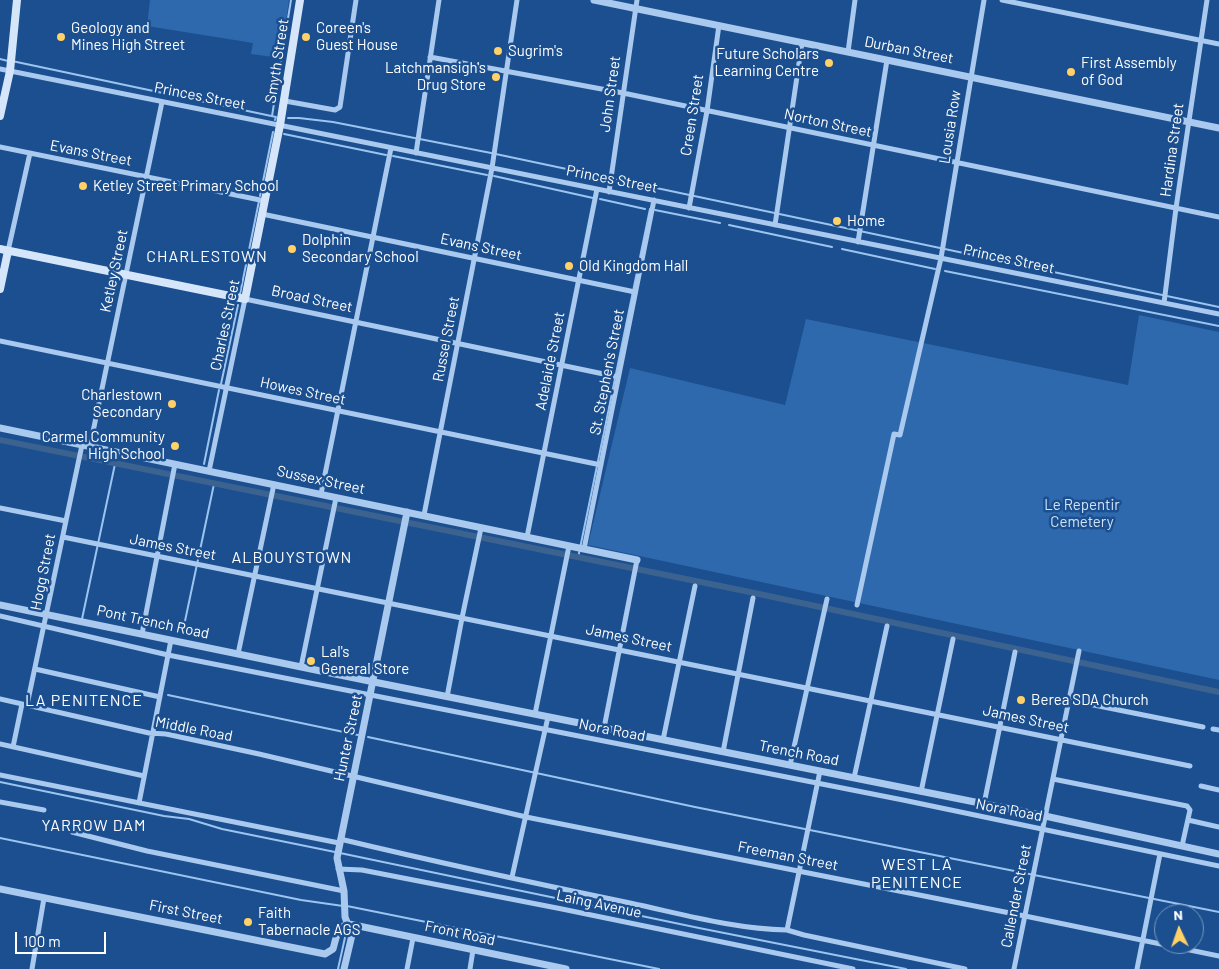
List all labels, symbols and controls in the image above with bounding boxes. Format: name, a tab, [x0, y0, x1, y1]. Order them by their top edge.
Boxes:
street label: Smyth Street	[261, 17, 293, 105]
place label: Geology and Mines High Street	[71, 19, 185, 54]
place label: Coreen's Guest House	[316, 19, 398, 54]
marker: Geology and Mines High Street	[55, 31, 67, 43]
marker: Coreen's Guest House	[300, 31, 312, 43]
street label: Durban Street	[863, 33, 955, 67]
place label: Sugrim's	[508, 42, 563, 60]
marker: Sugrim's	[492, 45, 504, 57]
place label: Future Scholars Learning Centre	[714, 45, 819, 80]
place label: First Assembly of God	[1081, 54, 1177, 89]
street label: John Street	[596, 55, 624, 133]
marker: Future Scholars Learning Centre	[823, 57, 835, 69]
place label: Latchmansigh's Drug Store	[385, 59, 486, 94]
marker: First Assembly of God	[1065, 66, 1077, 78]
marker: Latchmansigh's Drug Store	[490, 71, 502, 83]
street label: Creen Street	[677, 73, 707, 157]
street label: Princes Street	[153, 78, 247, 114]
street label: Lousia Row	[935, 89, 965, 165]
street label: Hardina Street	[1157, 102, 1187, 198]
street label: Norton Street	[782, 105, 874, 141]
street label: Evans Street	[49, 136, 133, 170]
street label: Princes Street	[565, 161, 659, 197]
place label: Ketley Street Primary School	[93, 177, 279, 195]
marker: Ketley Street Primary School	[77, 180, 89, 192]
place label: Home	[847, 212, 885, 230]
marker: Home	[831, 215, 843, 227]
street label: Ketley Street	[96, 228, 132, 314]
street label: Evans Street	[439, 230, 523, 264]
place label: Dolphin Secondary School	[302, 231, 419, 266]
street label: Princes Street	[962, 241, 1056, 277]
marker: Dolphin Secondary School	[286, 243, 298, 255]
district label: CHARLESTOWN	[145, 247, 269, 267]
place label: Old Kingdom Hall	[579, 257, 688, 275]
marker: Old Kingdom Hall	[563, 260, 575, 272]
street label: Charles Street	[207, 278, 243, 372]
street label: Broad Street	[270, 282, 354, 316]
street label: Russel Street	[429, 295, 463, 383]
street label: St. Stephen's Street	[586, 307, 628, 437]
street label: Adelaide Street	[532, 310, 568, 412]
street label: Howes Street	[258, 373, 348, 409]
place label: Charlestown Secondary	[81, 386, 162, 421]
marker: Charlestown Secondary	[166, 398, 178, 410]
place label: Carmel Community High School	[42, 428, 165, 463]
marker: Carmel Community High School	[169, 440, 181, 452]
street label: Sussex Street	[275, 462, 367, 498]
park label: Le Repentir Cemetery	[1044, 496, 1120, 531]
street label: James Street	[128, 530, 218, 564]
street label: Hogg Street	[27, 532, 59, 612]
district label: ALBOUYSTOWN	[230, 548, 354, 568]
street label: Pont Trench Road	[95, 601, 211, 643]
street label: James Street	[584, 620, 674, 656]
place label: Lal's General Store	[321, 643, 409, 678]
marker: Lal's General Store	[305, 655, 317, 667]
district label: LA PENITENCE	[24, 691, 144, 711]
place label: Berea SDA Church	[1031, 691, 1149, 709]
street label: Hunter Street	[330, 693, 366, 783]
marker: Berea SDA Church	[1015, 694, 1027, 706]
street label: James Street	[981, 701, 1071, 737]
street label: Middle Road	[154, 713, 234, 745]
street label: Nora Road	[577, 715, 647, 745]
street label: Trench Road	[757, 736, 841, 770]
street label: Nora Road	[974, 795, 1044, 825]
district label: YARROW DAM	[40, 816, 148, 836]
street label: Freeman Street	[736, 837, 840, 875]
street label: Callender Street	[997, 843, 1035, 949]
district label: WEST LA PENITENCE	[870, 855, 964, 893]
street label: Laing Avenue	[555, 886, 643, 922]
street label: First Street	[148, 896, 224, 928]
place label: Faith Tabernacle AGS	[258, 904, 360, 939]
north arrow	[1154, 904, 1204, 954]
text: N	[1173, 906, 1183, 923]
marker: Faith Tabernacle AGS	[242, 916, 254, 928]
street label: Front Road	[423, 917, 497, 949]
scale bar	[18, 922, 109, 954]
text: 100 m	[23, 932, 61, 950]

